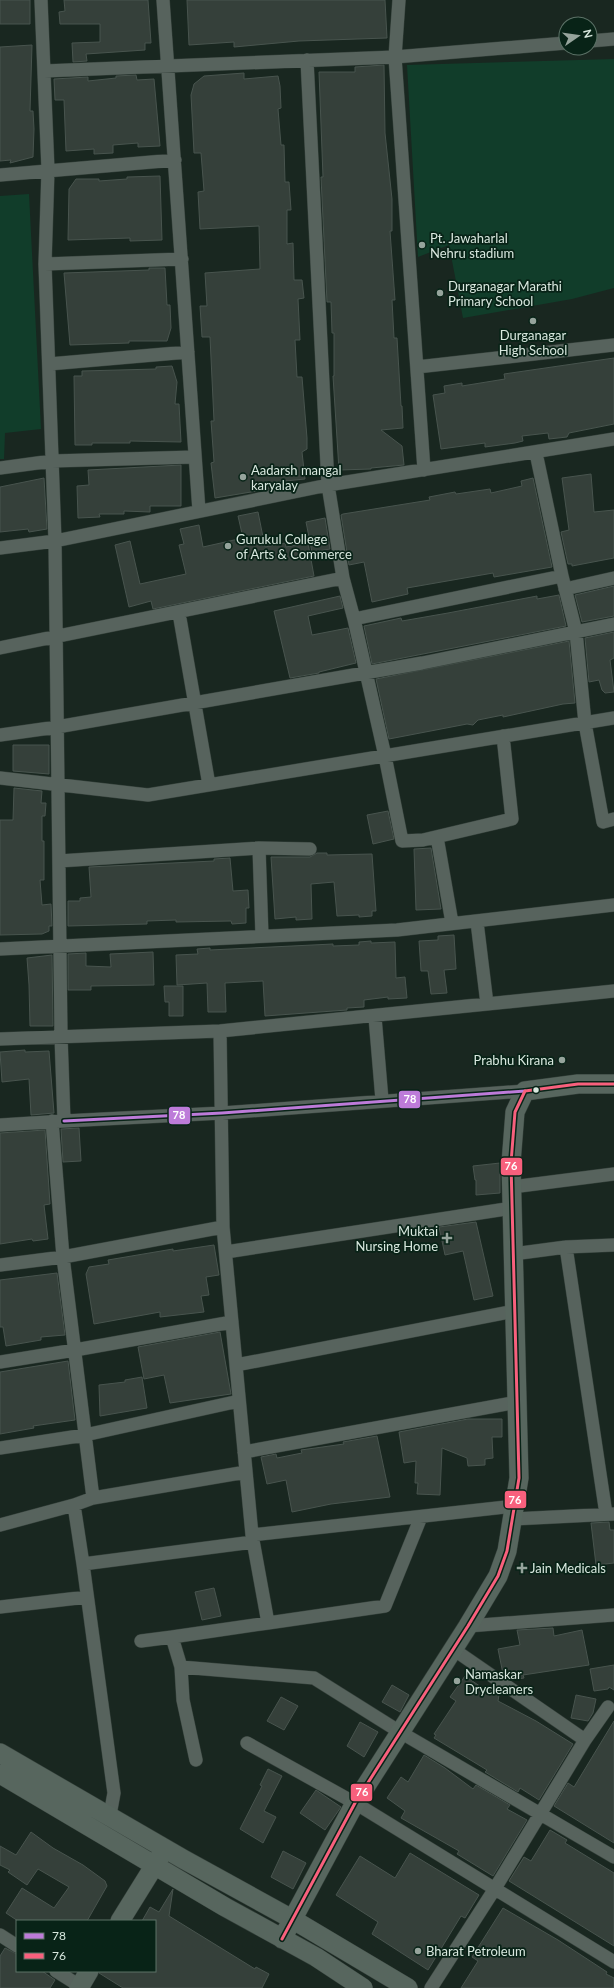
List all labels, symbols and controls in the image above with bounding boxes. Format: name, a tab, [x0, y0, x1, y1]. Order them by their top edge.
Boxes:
north arrow	[558, 16, 598, 56]
text: N	[581, 28, 596, 39]
place label: Pt. Jawaharlal Nehru stadium	[430, 230, 514, 261]
marker: Pt. Jawaharlal Nehru stadium	[417, 240, 427, 250]
place label: Durganagar Marathi Primary School	[448, 278, 562, 309]
marker: Durganagar Marathi Primary School	[435, 288, 445, 298]
marker: Durganagar High School	[528, 316, 538, 326]
place label: Durganagar High School	[499, 327, 567, 358]
place label: Aadarsh mangal karyalay	[251, 462, 342, 493]
marker: Aadarsh mangal karyalay	[238, 472, 248, 482]
place label: Gurukul College of Arts & Commerce	[236, 531, 352, 562]
marker: Gurukul College of Arts & Commerce	[223, 541, 233, 551]
place label: Prabhu Kirana	[474, 1052, 554, 1068]
marker: Prabhu Kirana	[557, 1055, 567, 1065]
unlabelled marker	[531, 1085, 541, 1095]
line badge: 78	[398, 1090, 421, 1109]
text: 78	[404, 1092, 416, 1105]
line badge: 78	[168, 1106, 191, 1125]
text: 78	[173, 1108, 185, 1121]
line badge: 76	[500, 1157, 523, 1176]
text: 76	[505, 1159, 518, 1172]
place label: Muktai Nursing Home	[356, 1223, 438, 1254]
marker: Muktai Nursing Home	[441, 1232, 453, 1244]
line badge: 76	[504, 1490, 527, 1509]
text: 76	[509, 1493, 522, 1506]
place label: Jain Medicals	[530, 1560, 606, 1576]
marker: Jain Medicals	[517, 1563, 527, 1573]
place label: Namaskar Drycleaners	[465, 1666, 533, 1697]
marker: Namaskar Drycleaners	[452, 1676, 462, 1686]
line badge: 76	[350, 1783, 373, 1802]
text: 76	[356, 1785, 369, 1798]
legend	[16, 1920, 156, 1972]
text: 78	[52, 1928, 66, 1943]
place label: Bharat Petroleum	[426, 1943, 526, 1959]
marker: Bharat Petroleum	[413, 1946, 423, 1956]
text: 76	[52, 1948, 66, 1963]

